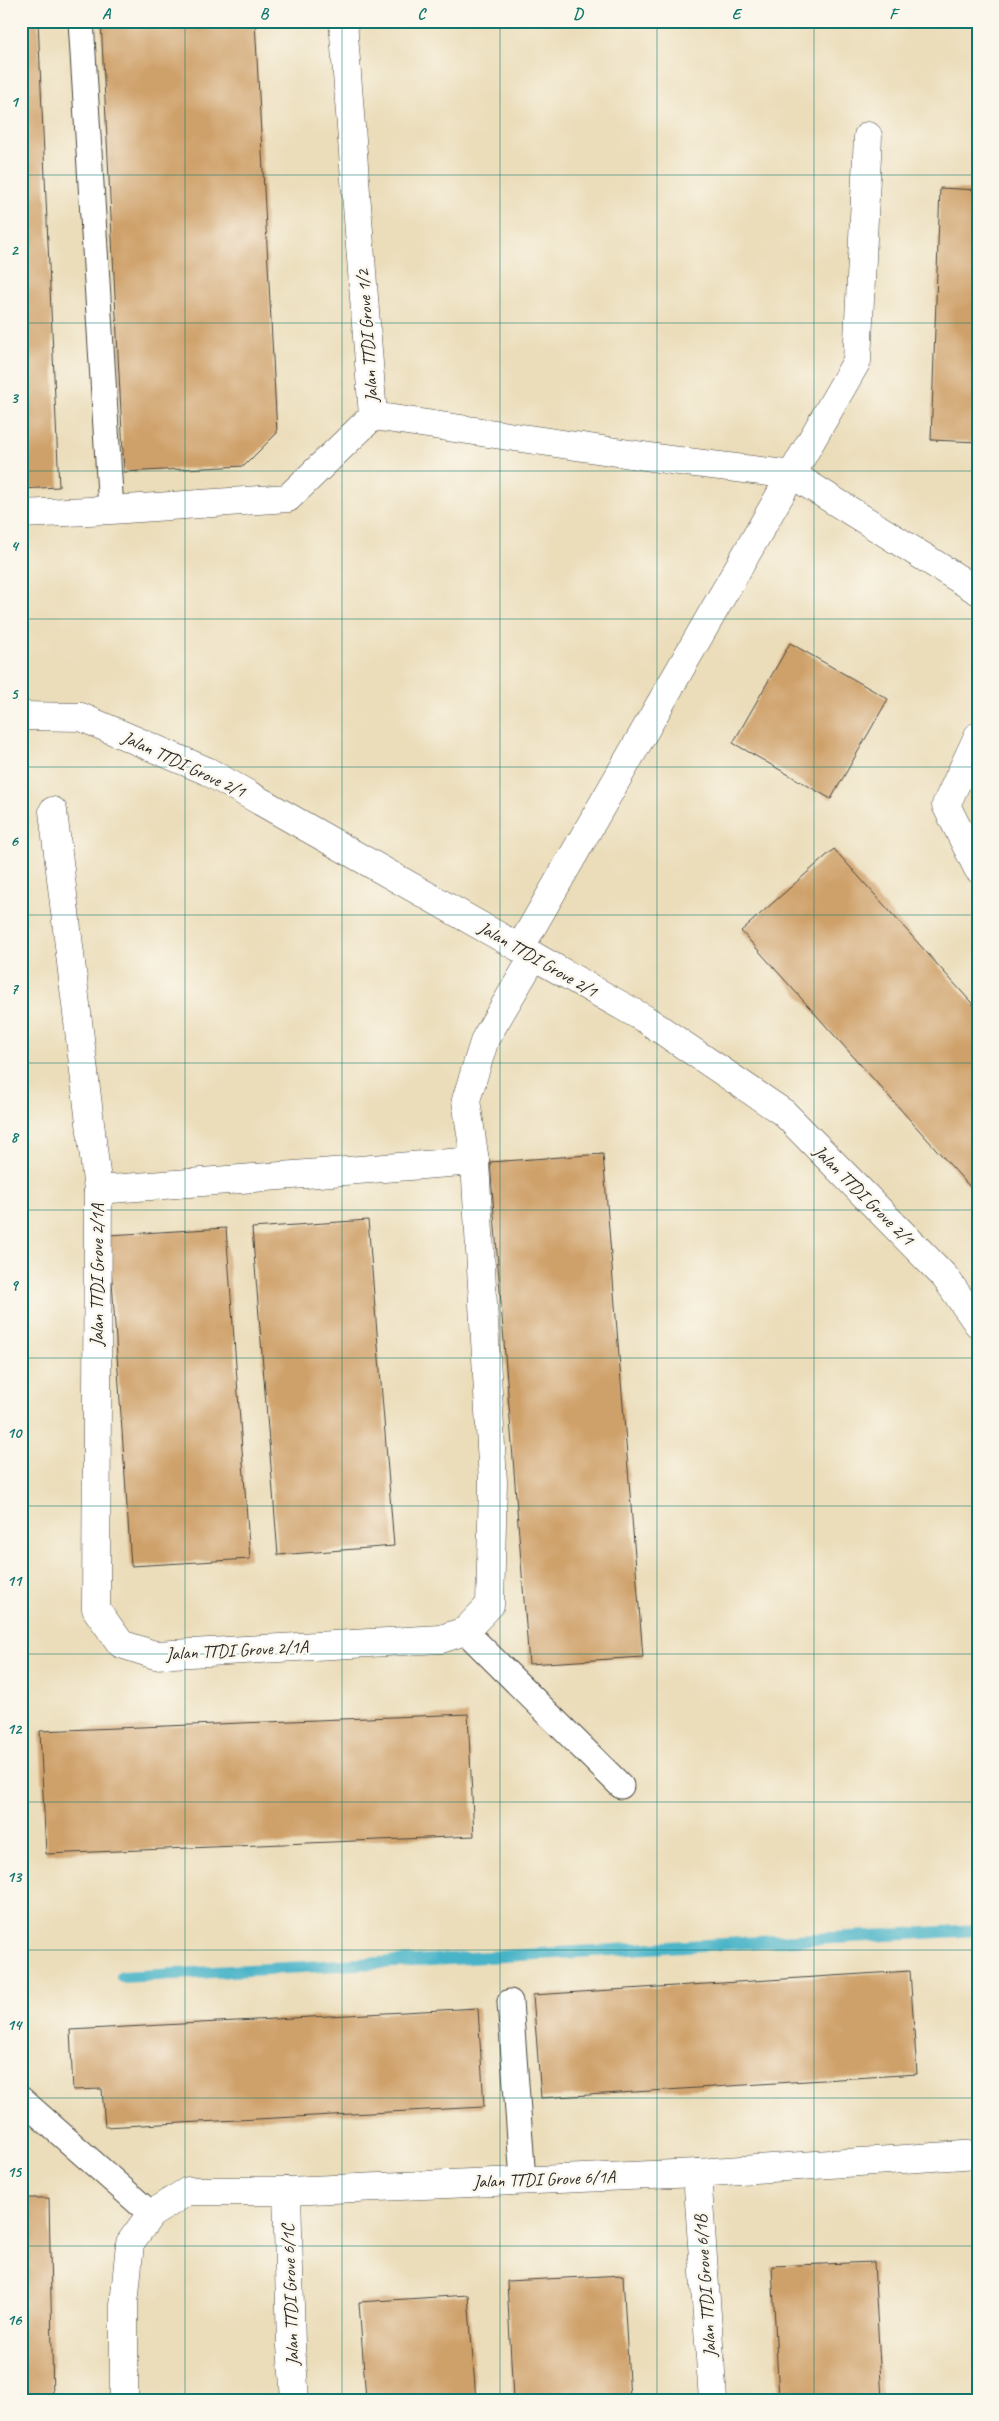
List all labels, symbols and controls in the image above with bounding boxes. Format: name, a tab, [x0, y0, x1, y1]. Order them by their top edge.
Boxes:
text: A	[102, 4, 112, 24]
text: B	[260, 4, 270, 24]
text: C	[417, 4, 427, 24]
text: D	[573, 4, 584, 24]
text: E	[732, 4, 743, 24]
text: F	[889, 4, 900, 24]
text: 1	[10, 92, 19, 112]
text: 2	[10, 240, 19, 260]
street label: Jalan TTDI Grove 1/2	[351, 267, 383, 404]
text: 3	[10, 388, 19, 408]
text: 4	[10, 536, 19, 556]
text: 5	[11, 684, 20, 704]
street label: Jalan TTDI Grove 2/1	[118, 725, 250, 802]
text: 6	[10, 831, 19, 851]
street label: Jalan TTDI Grove 2/1	[474, 916, 602, 1002]
text: 7	[10, 979, 19, 999]
text: 8	[10, 1127, 19, 1147]
street label: Jalan TTDI Grove 2/1	[808, 1139, 920, 1251]
street label: Jalan TTDI Grove 2/1A	[86, 1203, 108, 1347]
text: 9	[10, 1275, 19, 1295]
text: 10	[7, 1423, 23, 1443]
text: 11	[7, 1571, 23, 1591]
street label: Jalan TTDI Grove 2/1A	[164, 1635, 310, 1665]
text: 12	[7, 1719, 23, 1739]
text: 13	[7, 1867, 23, 1887]
text: 14	[7, 2015, 23, 2035]
text: 15	[7, 2162, 23, 2182]
street label: Jalan TTDI Grove 6/1A	[472, 2165, 616, 2193]
street label: Jalan TTDI Grove 6/1B	[689, 2212, 721, 2359]
street label: Jalan TTDI Grove 6/1C	[276, 2221, 304, 2367]
text: 16	[7, 2310, 23, 2330]

